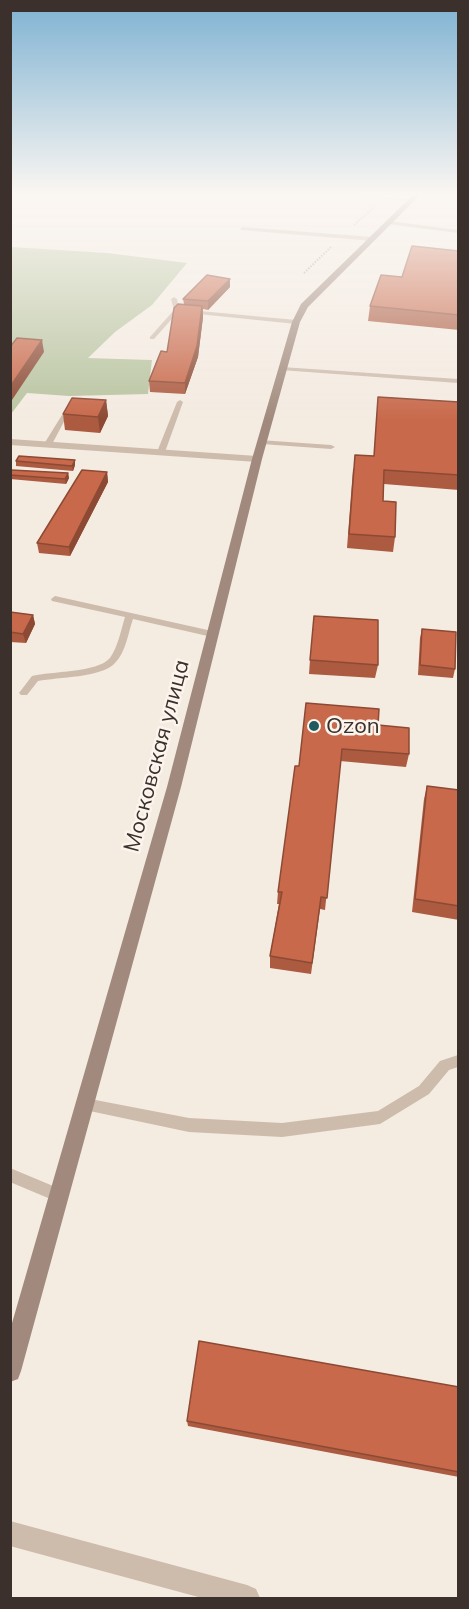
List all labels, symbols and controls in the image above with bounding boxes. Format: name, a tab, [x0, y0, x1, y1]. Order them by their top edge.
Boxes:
street label: Московская улица	[119, 657, 195, 855]
place label: Ozon	[326, 713, 380, 739]
marker: Ozon	[307, 719, 321, 733]

